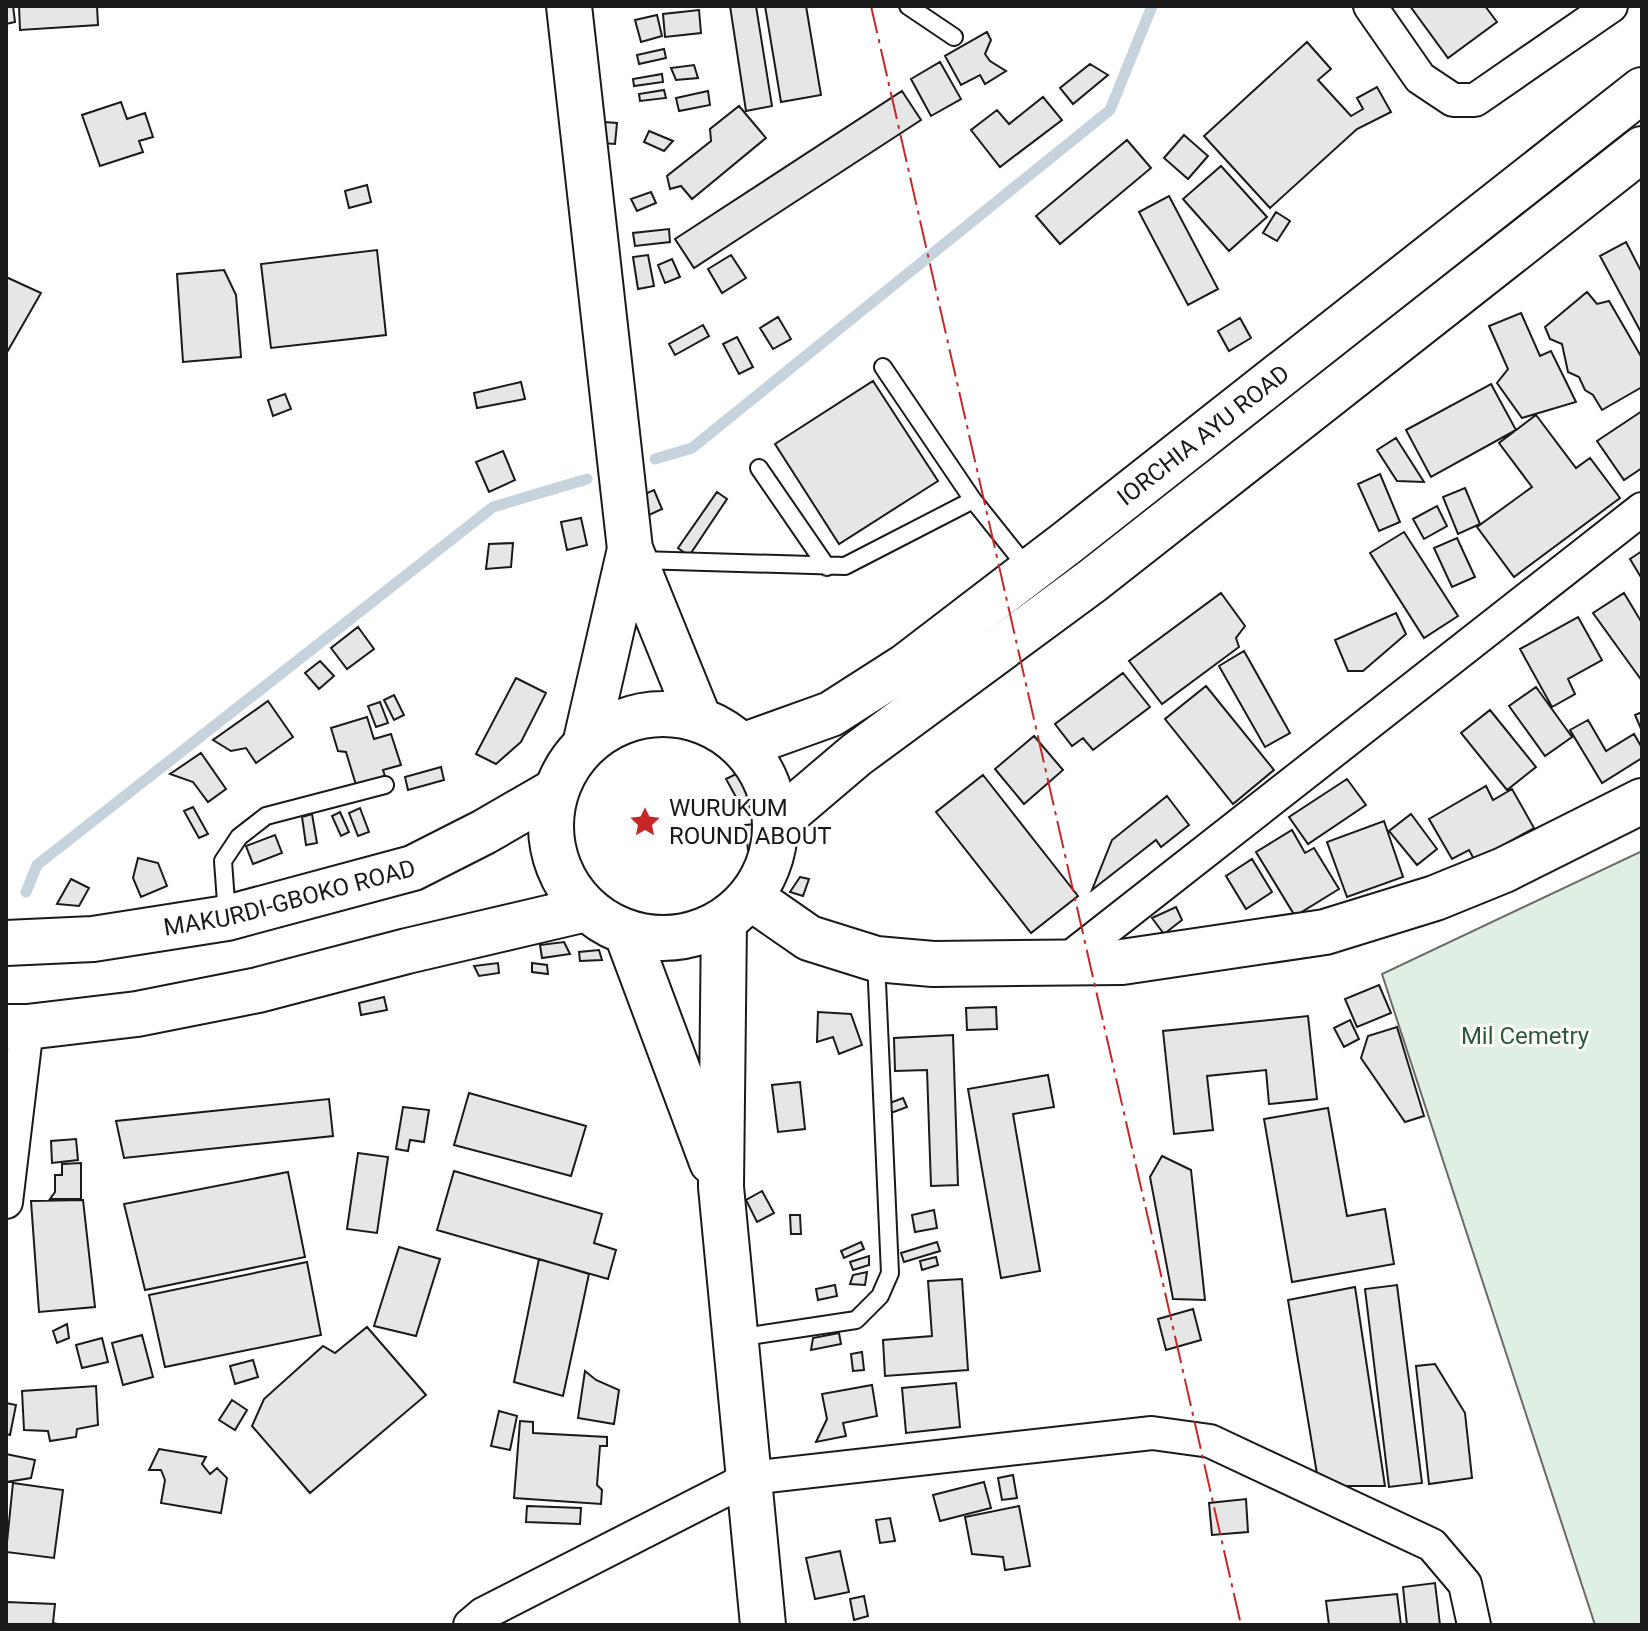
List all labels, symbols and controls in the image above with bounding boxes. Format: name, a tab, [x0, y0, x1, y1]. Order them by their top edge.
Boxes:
street label: IORCHIA AYU ROAD	[1112, 359, 1295, 512]
place label: WURUKUM ROUND ABOUT	[669, 794, 832, 850]
place icon: WURUKUM ROUND ABOUT	[628, 805, 662, 839]
street label: MAKURDI-GBOKO ROAD	[162, 854, 419, 942]
park label: Mil Cemetry	[1461, 1022, 1590, 1050]

